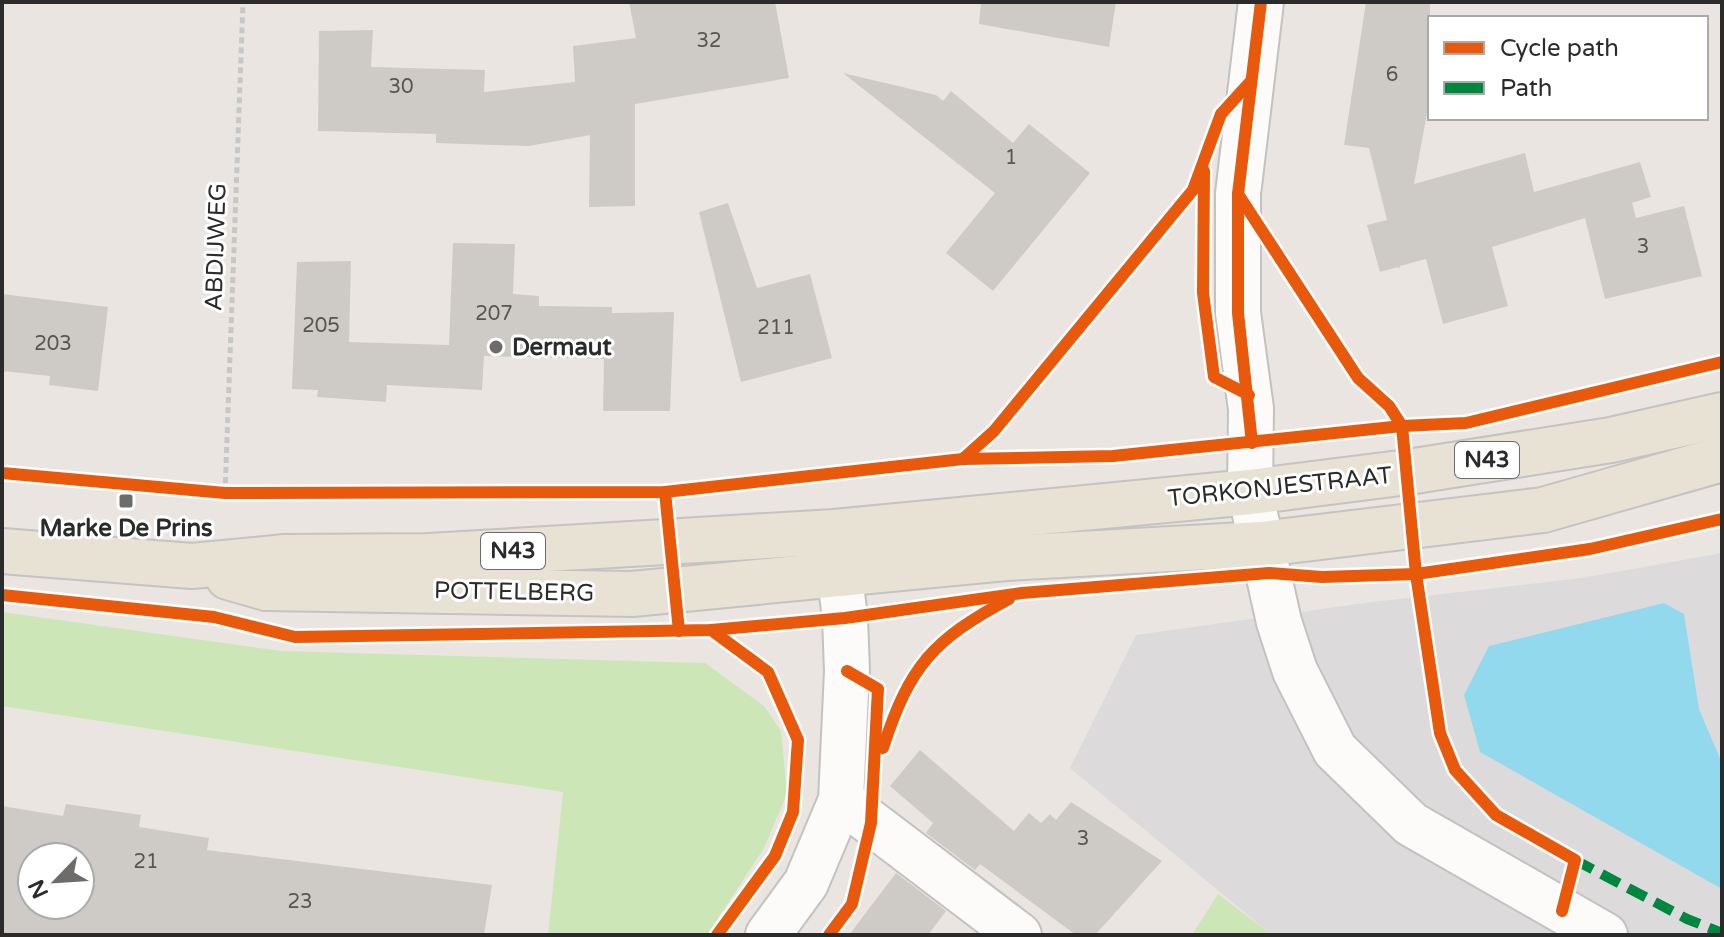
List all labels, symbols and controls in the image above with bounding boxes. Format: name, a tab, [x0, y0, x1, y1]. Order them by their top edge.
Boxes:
legend	[1428, 16, 1708, 120]
house number: 32	[696, 29, 722, 53]
text: Cycle path	[1500, 34, 1619, 63]
house number: 6	[1386, 63, 1398, 87]
text: Path	[1500, 74, 1553, 103]
house number: 30	[388, 75, 414, 99]
house number: 1	[1005, 146, 1017, 170]
street label: ABDIJWEG	[199, 182, 233, 312]
house number: 3	[1637, 235, 1649, 259]
house number: 207	[475, 302, 513, 326]
house number: 205	[302, 314, 340, 338]
house number: 211	[757, 316, 795, 340]
house number: 203	[34, 332, 72, 356]
place label: Dermaut	[512, 333, 612, 362]
marker: Dermaut	[487, 338, 505, 356]
road number: N43	[1455, 442, 1519, 478]
street label: TORKONJESTRAAT	[1166, 461, 1394, 513]
marker: Marke De Prins	[117, 492, 135, 510]
place label: Marke De Prins	[39, 514, 213, 543]
road number: N43	[481, 533, 545, 569]
street label: POTTELBERG	[434, 576, 594, 608]
house number: 3	[1077, 827, 1089, 851]
north arrow	[16, 841, 96, 921]
house number: 21	[133, 850, 159, 874]
text: N	[23, 876, 54, 903]
house number: 23	[287, 890, 313, 914]

